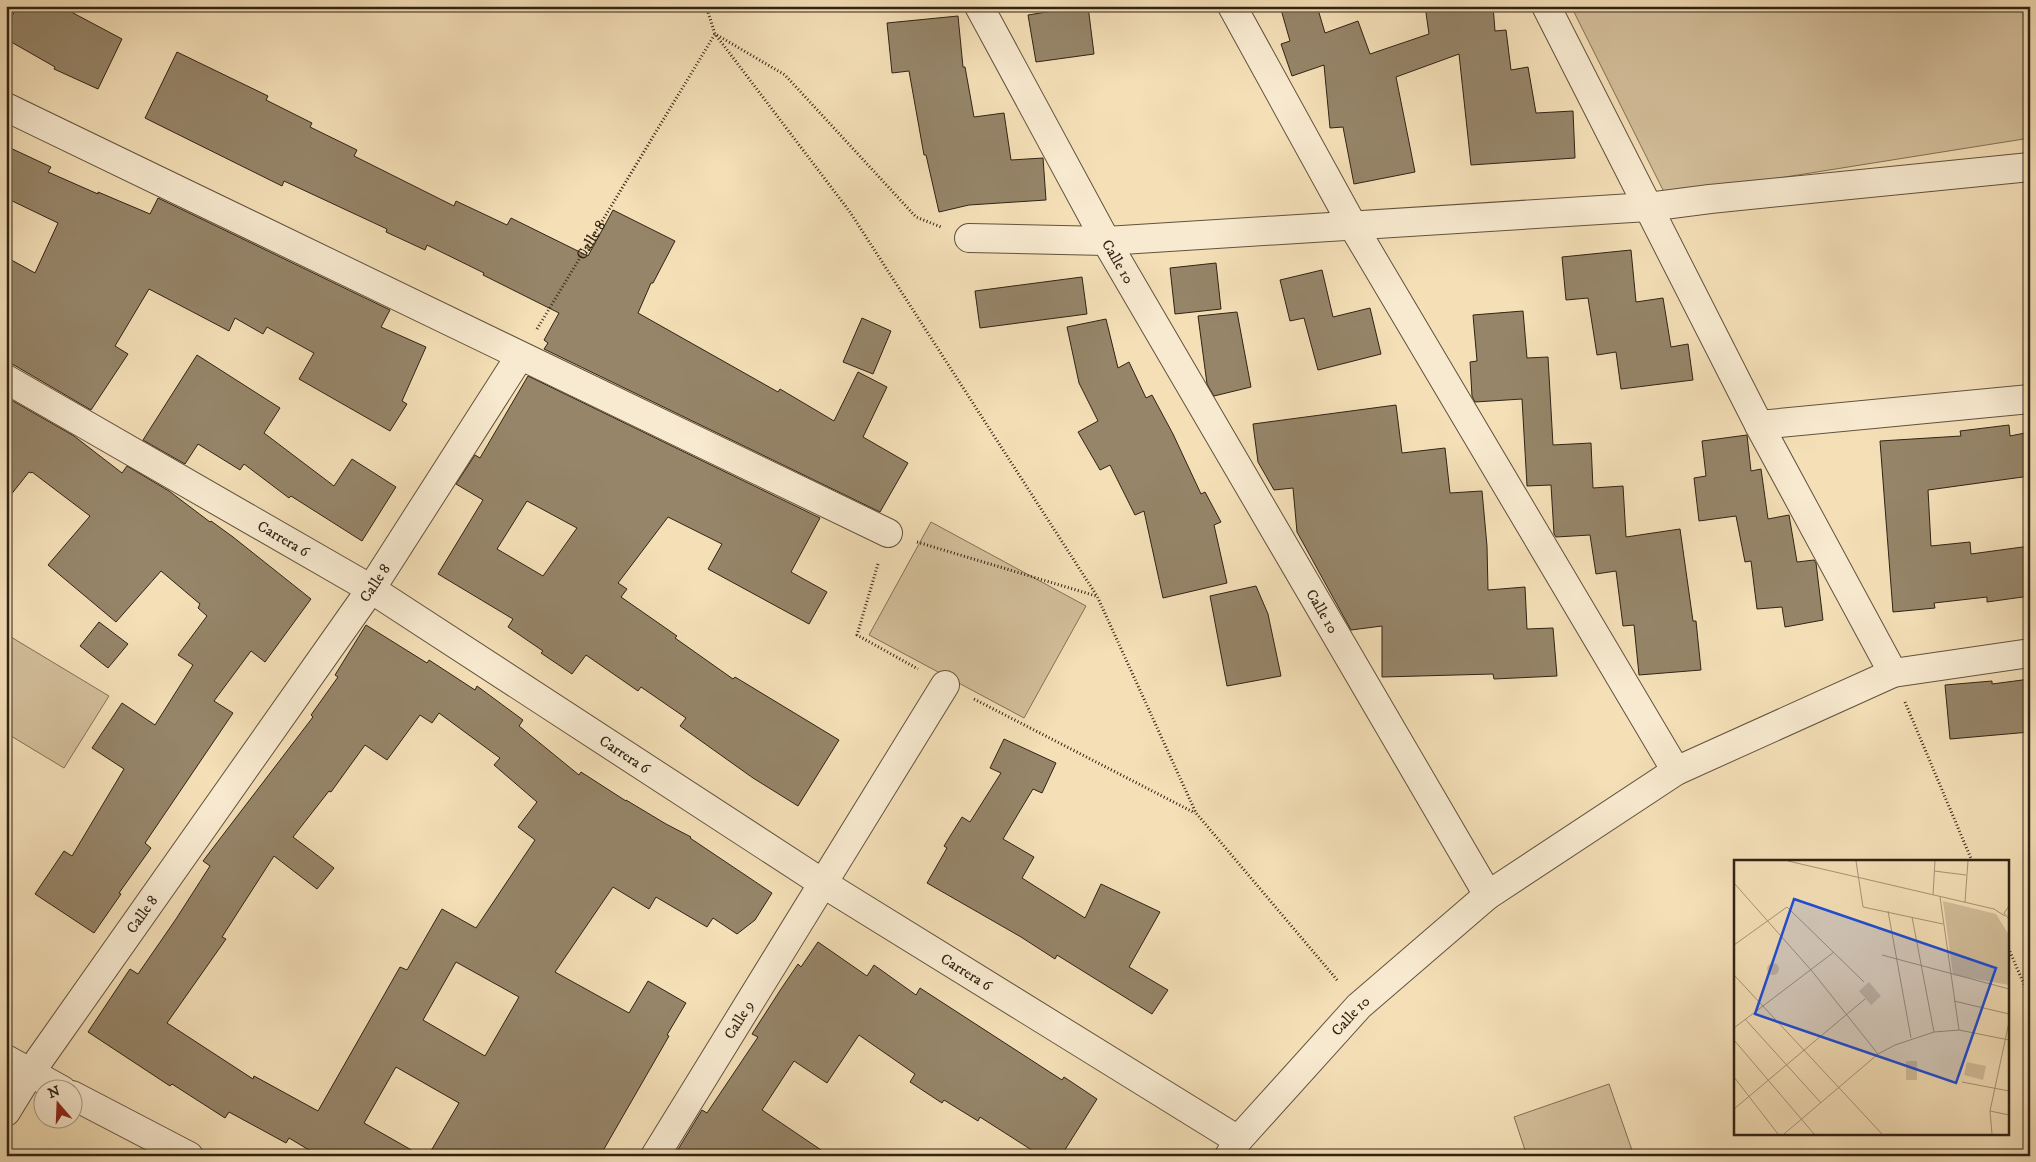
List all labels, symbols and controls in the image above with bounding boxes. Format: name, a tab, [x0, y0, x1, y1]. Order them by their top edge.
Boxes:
street label: Calle 8	[572, 217, 610, 263]
street label: Calle 10	[1098, 236, 1138, 287]
street label: Carrera 6	[254, 516, 314, 562]
street label: Calle 8	[355, 560, 394, 606]
street label: Calle 10	[1302, 586, 1343, 637]
street label: Carrera 6	[596, 731, 655, 778]
inset map	[1734, 860, 2008, 1134]
street label: Calle 8	[122, 891, 162, 937]
street label: Carrera 6	[937, 949, 996, 996]
street label: Calle 10	[1327, 991, 1374, 1040]
street label: Calle 9	[720, 997, 758, 1043]
north arrow	[32, 1080, 82, 1130]
text: N	[46, 1082, 63, 1103]

